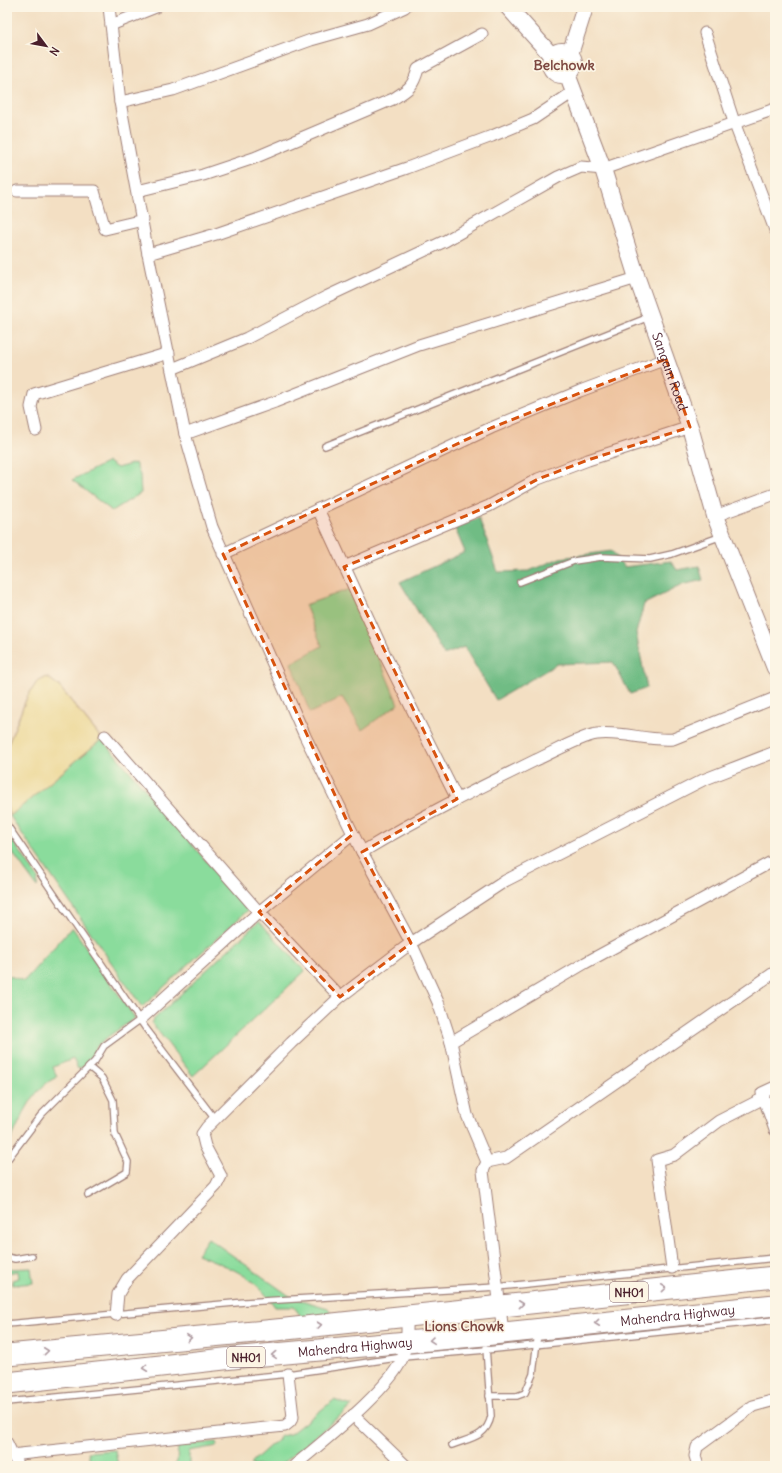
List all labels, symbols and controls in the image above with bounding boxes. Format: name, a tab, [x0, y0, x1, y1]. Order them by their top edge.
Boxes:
north arrow	[26, 26, 66, 66]
text: N	[47, 44, 62, 58]
district label: Belchowk	[533, 56, 595, 74]
street label: Sangam Road	[649, 330, 692, 413]
road number: NH01	[610, 1282, 648, 1302]
one-way arrow	[661, 1284, 667, 1293]
one-way arrow	[518, 1300, 524, 1309]
street label: Mahendra Highway	[619, 1301, 736, 1329]
district label: Lions Chowk	[424, 1317, 504, 1335]
one-way arrow	[594, 1318, 600, 1327]
one-way arrow	[315, 1321, 322, 1330]
street label: Mahendra Highway	[297, 1333, 413, 1360]
one-way arrow	[186, 1334, 192, 1343]
one-way arrow	[429, 1336, 435, 1345]
one-way arrow	[43, 1347, 49, 1356]
road number: NH01	[227, 1347, 265, 1367]
one-way arrow	[271, 1350, 277, 1359]
one-way arrow	[142, 1364, 148, 1373]

